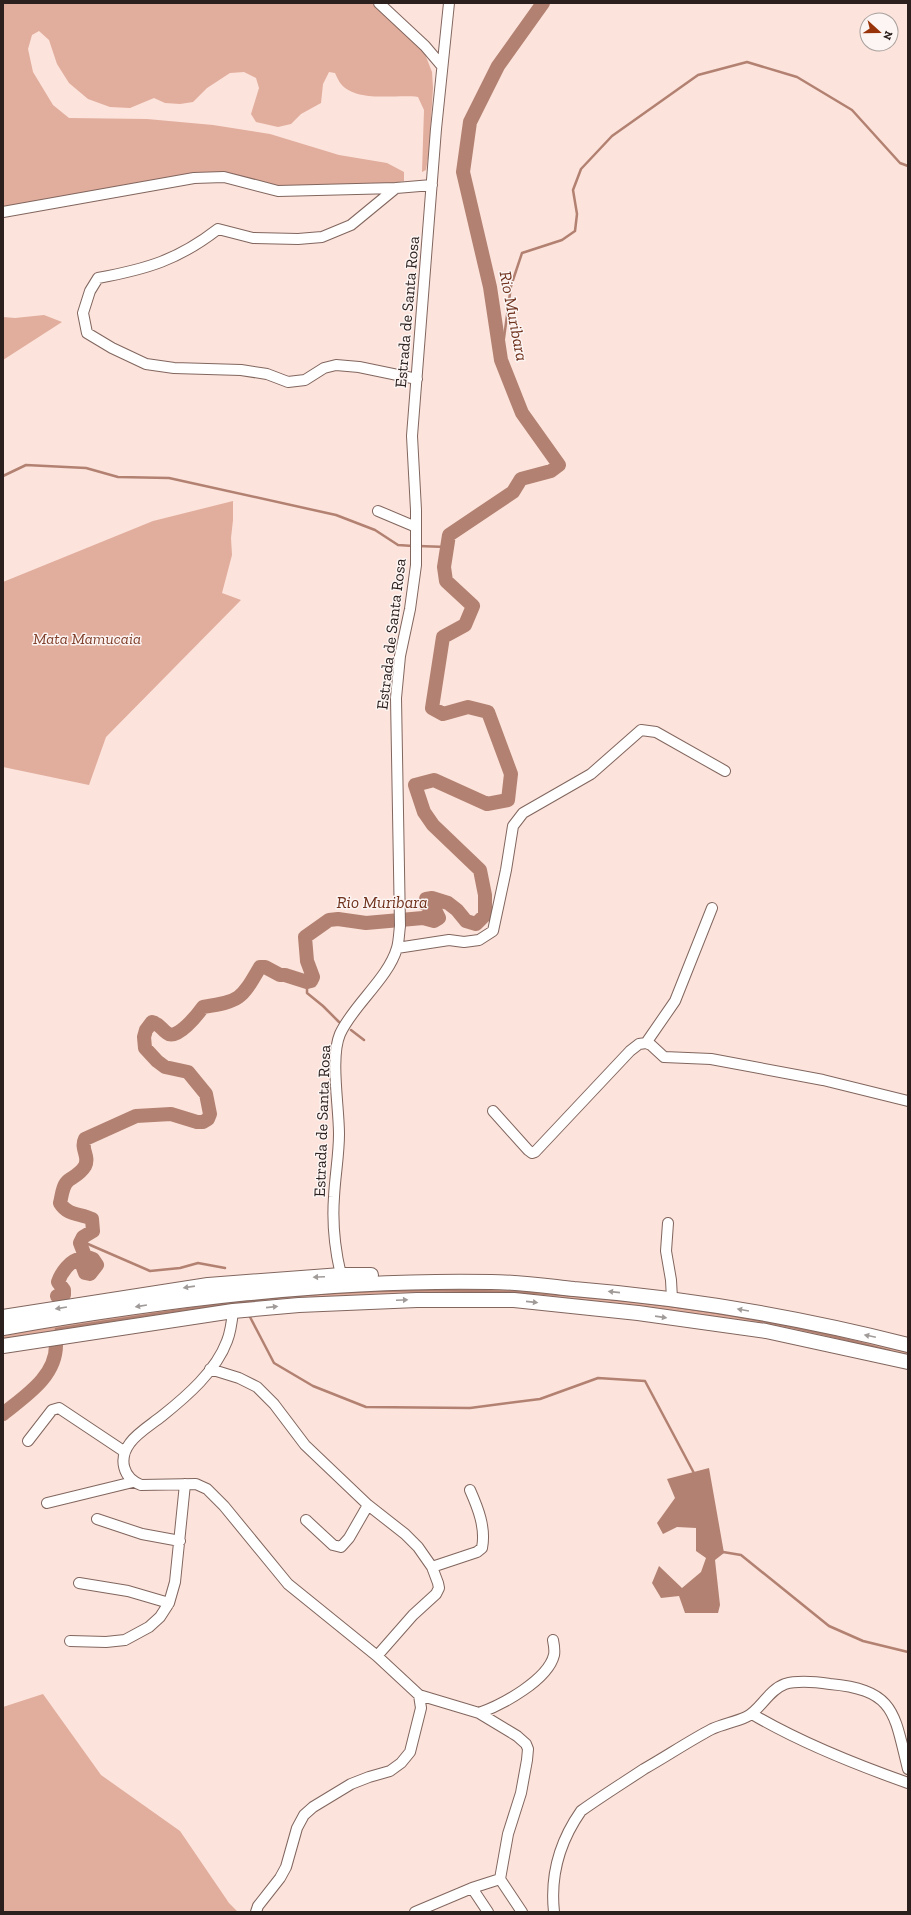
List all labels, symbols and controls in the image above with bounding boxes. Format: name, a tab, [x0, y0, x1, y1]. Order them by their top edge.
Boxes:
north arrow	[859, 12, 899, 52]
text: N	[880, 29, 895, 42]
street label: Estrada de Santa Rosa	[391, 235, 423, 389]
water label: Rio Muribara	[495, 269, 533, 363]
street label: Estrada de Santa Rosa	[372, 557, 410, 711]
park label: Mata Mamucaia	[33, 629, 141, 648]
water label: Rio Muribara	[336, 892, 428, 912]
street label: Estrada de Santa Rosa	[310, 1044, 334, 1197]
one-way arrow	[313, 1273, 325, 1280]
one-way arrow	[183, 1284, 195, 1290]
one-way arrow	[608, 1289, 620, 1296]
one-way arrow	[396, 1297, 408, 1304]
one-way arrow	[526, 1299, 538, 1306]
one-way arrow	[134, 1303, 147, 1309]
one-way arrow	[266, 1304, 278, 1311]
one-way arrow	[55, 1305, 67, 1311]
one-way arrow	[737, 1307, 749, 1313]
one-way arrow	[655, 1314, 667, 1320]
one-way arrow	[864, 1333, 876, 1339]

